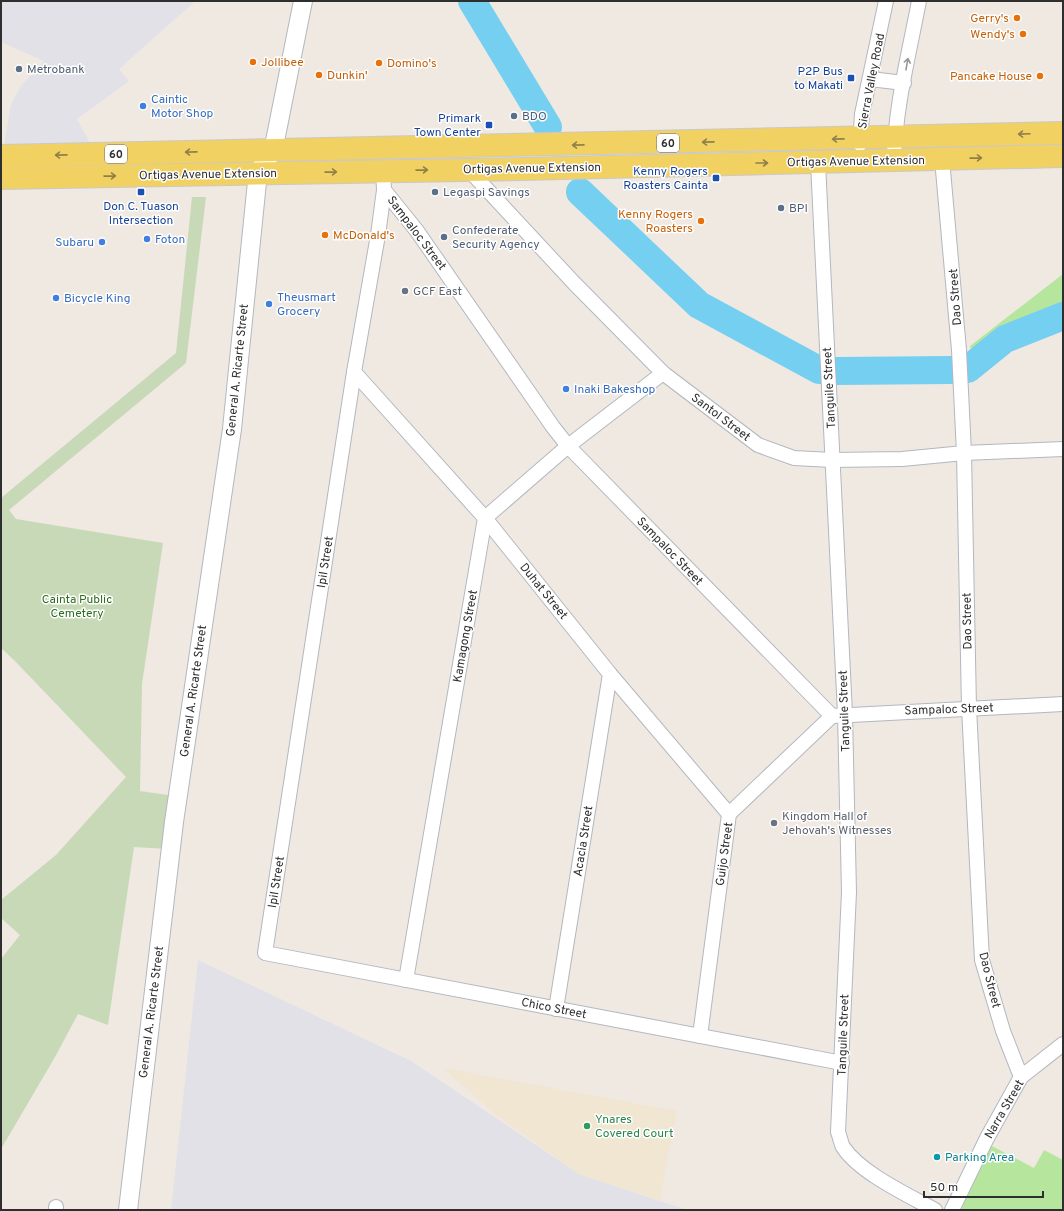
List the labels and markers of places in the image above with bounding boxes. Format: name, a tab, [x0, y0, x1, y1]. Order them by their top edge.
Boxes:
place label: Gerry's	[970, 11, 1009, 27]
marker: Gerry's	[1012, 13, 1022, 23]
place label: Wendy's	[970, 27, 1015, 43]
marker: Wendy's	[1018, 29, 1028, 39]
place label: Jollibee	[261, 55, 304, 71]
place label: Domino's	[387, 56, 437, 72]
marker: Jollibee	[248, 57, 258, 67]
marker: Domino's	[374, 58, 384, 68]
place label: Metrobank	[27, 62, 85, 78]
marker: Metrobank	[14, 64, 24, 74]
place label: P2P Bus to Makati	[794, 64, 843, 94]
place label: Dunkin'	[327, 68, 368, 84]
place label: Pancake House	[950, 69, 1032, 85]
marker: Dunkin'	[314, 70, 324, 80]
marker: Pancake House	[1035, 71, 1045, 81]
marker: P2P Bus to Makati	[846, 73, 856, 83]
place label: Caintic Motor Shop	[151, 92, 214, 122]
marker: Caintic Motor Shop	[138, 101, 148, 111]
place label: BDO	[522, 109, 547, 125]
place label: Primark Town Center	[414, 111, 481, 141]
marker: BDO	[509, 111, 519, 121]
marker: Primark Town Center	[484, 120, 494, 130]
place label: Kenny Rogers Roasters Cainta	[623, 164, 708, 194]
marker: Kenny Rogers Roasters Cainta	[711, 173, 721, 183]
place label: Legaspi Savings	[443, 185, 530, 201]
marker: Don C. Tuason Intersection	[136, 187, 146, 197]
marker: Legaspi Savings	[430, 187, 440, 197]
place label: Don C. Tuason Intersection	[103, 199, 179, 229]
place label: BPI	[789, 201, 808, 217]
marker: BPI	[776, 203, 786, 213]
place label: Kenny Rogers Roasters	[618, 207, 693, 237]
marker: Kenny Rogers Roasters	[696, 216, 706, 226]
place label: Confederate Security Agency	[452, 223, 540, 253]
place label: McDonald's	[333, 228, 395, 244]
marker: McDonald's	[320, 230, 330, 240]
place label: Foton	[155, 232, 185, 248]
marker: Confederate Security Agency	[439, 232, 449, 242]
marker: Foton	[142, 234, 152, 244]
place label: Subaru	[55, 235, 94, 251]
marker: Subaru	[97, 237, 107, 247]
place label: GCF East	[413, 284, 462, 300]
marker: GCF East	[400, 286, 410, 296]
place label: Theusmart Grocery	[277, 290, 336, 320]
place label: Bicycle King	[64, 291, 130, 307]
marker: Bicycle King	[51, 293, 61, 303]
marker: Theusmart Grocery	[264, 299, 274, 309]
place label: Inaki Bakeshop	[574, 382, 656, 398]
marker: Inaki Bakeshop	[561, 384, 571, 394]
place label: Kingdom Hall of Jehovah's Witnesses	[782, 809, 892, 839]
marker: Kingdom Hall of Jehovah's Witnesses	[769, 818, 779, 828]
place label: Ynares Covered Court	[595, 1112, 673, 1142]
marker: Ynares Covered Court	[582, 1121, 592, 1131]
place label: Parking Area	[945, 1150, 1014, 1166]
marker: Parking Area	[932, 1152, 942, 1162]

